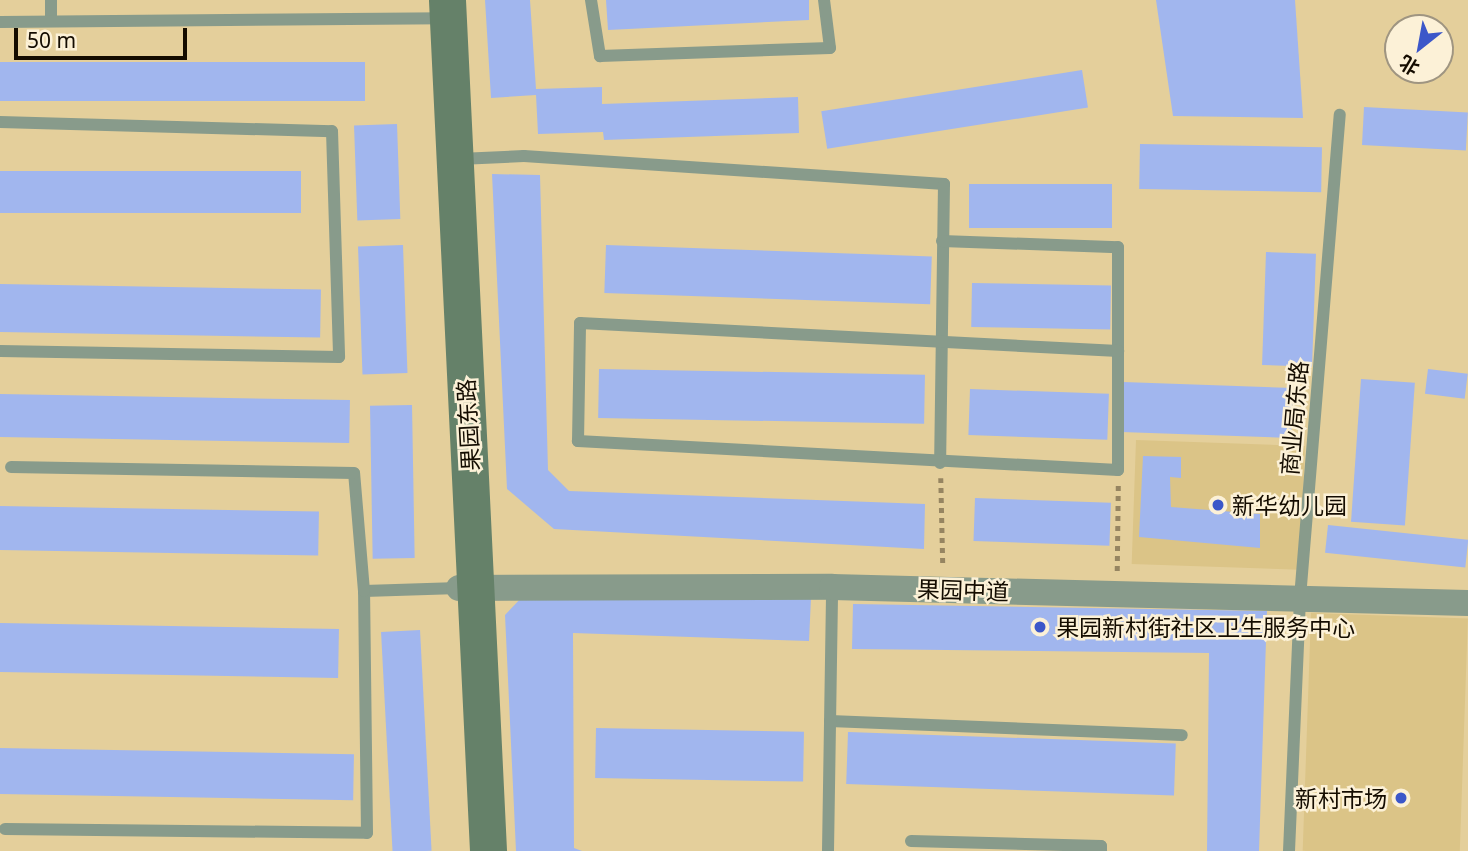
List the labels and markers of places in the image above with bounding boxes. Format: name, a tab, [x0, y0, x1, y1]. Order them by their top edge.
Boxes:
place label: 新华幼儿园	[1232, 491, 1347, 519]
marker: 新华幼儿园	[1210, 497, 1226, 513]
place label: 果园新村街社区卫生服务中心	[1056, 613, 1355, 641]
marker: 果园新村街社区卫生服务中心	[1030, 617, 1050, 637]
place label: 新村市场	[1295, 784, 1387, 812]
marker: 新村市场	[1393, 790, 1409, 806]

